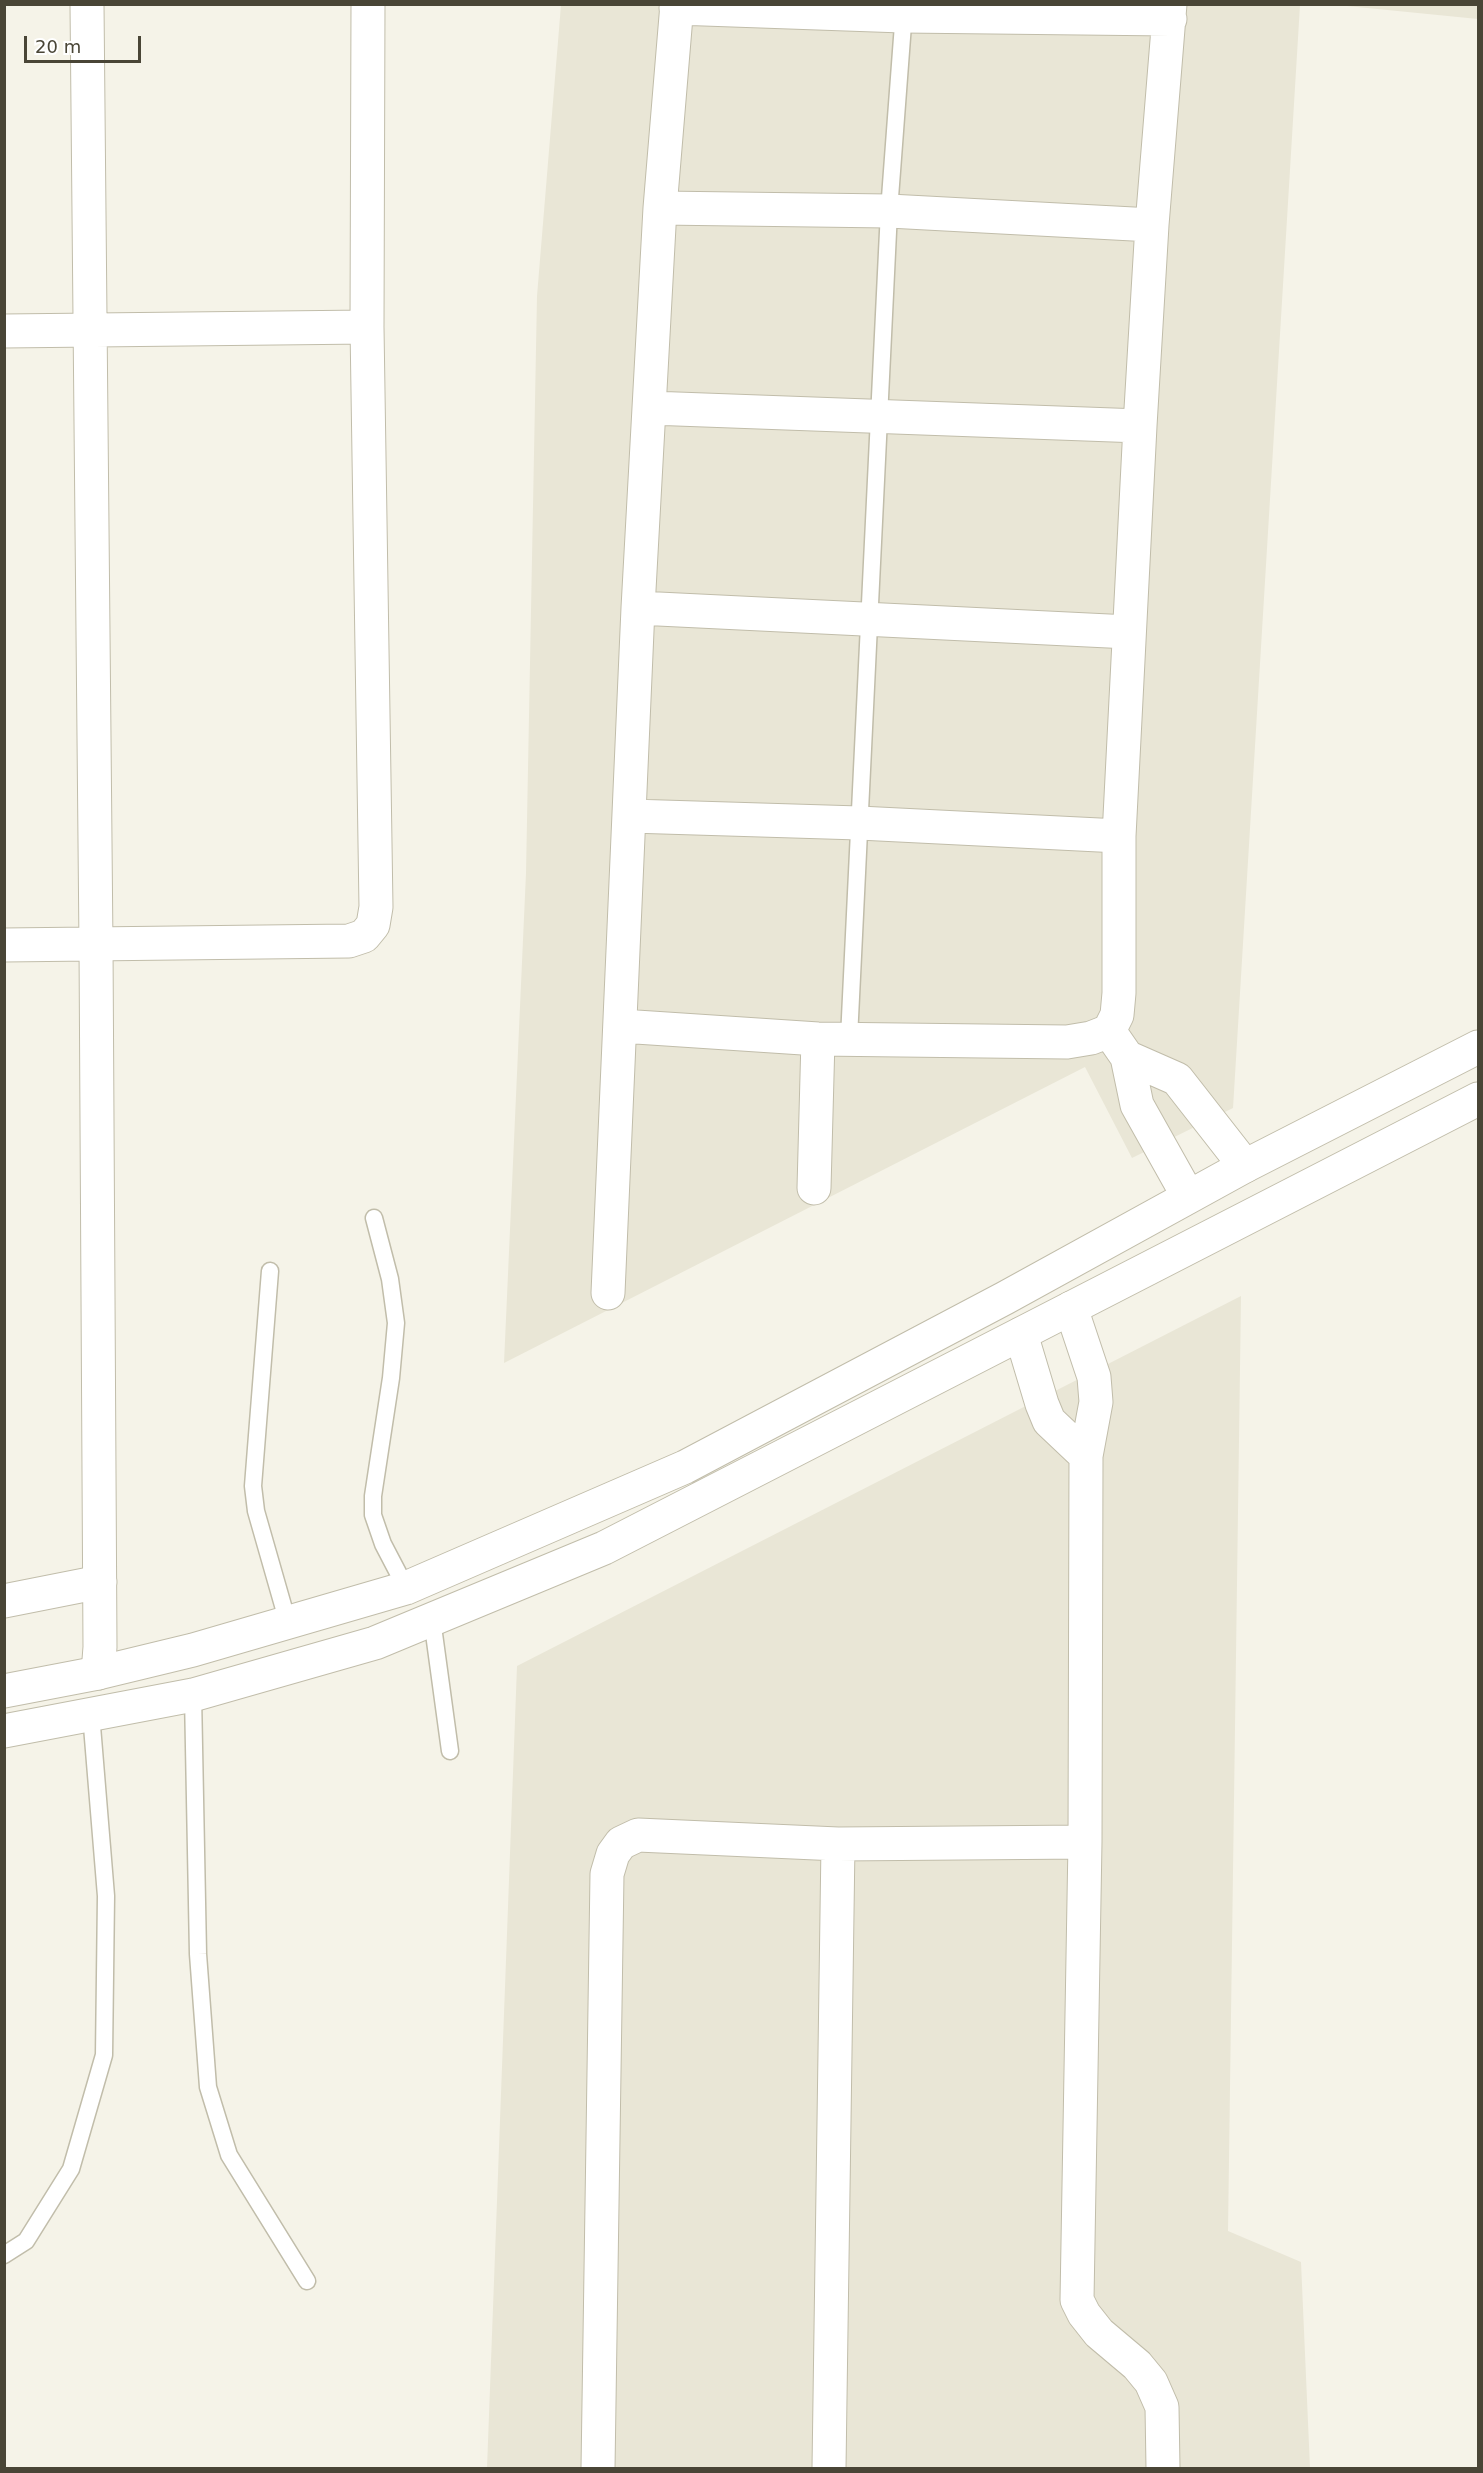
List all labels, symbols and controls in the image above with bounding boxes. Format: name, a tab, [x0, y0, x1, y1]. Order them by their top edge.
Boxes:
scale bar	[27, 24, 144, 62]
text: 20 m	[35, 36, 81, 57]

